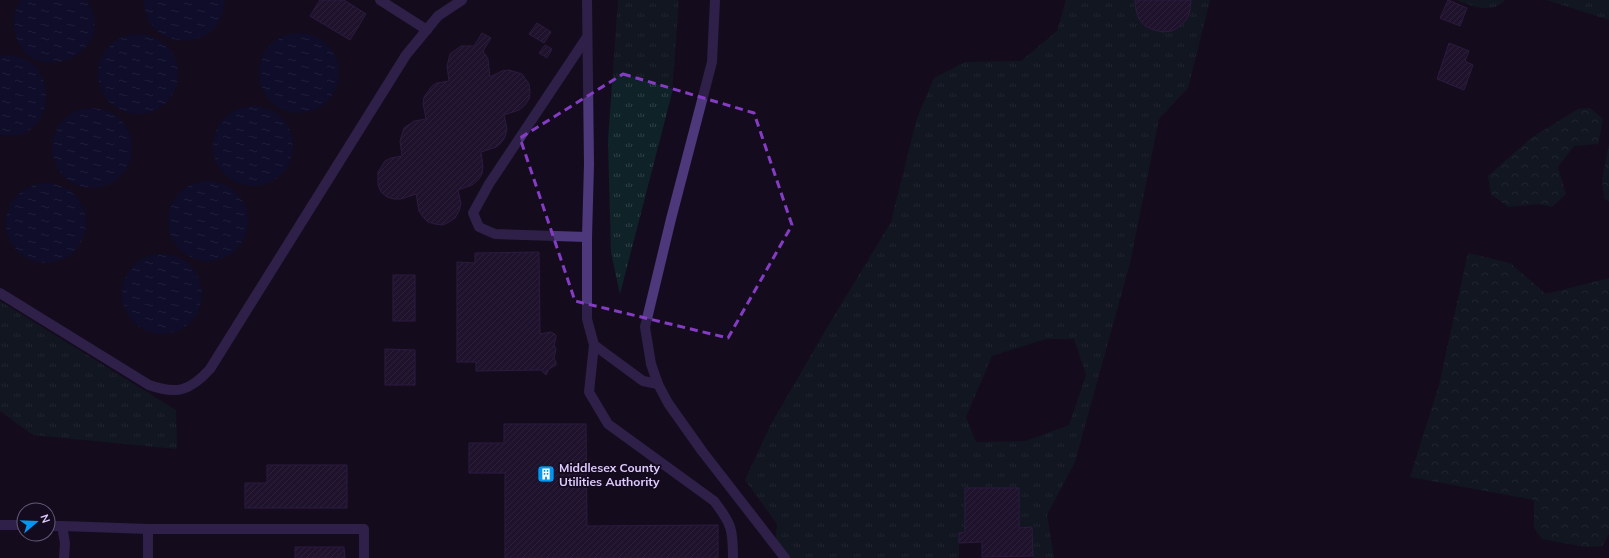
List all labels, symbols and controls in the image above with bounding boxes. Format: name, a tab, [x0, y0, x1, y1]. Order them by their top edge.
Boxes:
place label: Middlesex County Utilities Authority	[559, 460, 661, 489]
building icon: Middlesex County Utilities Authority	[536, 464, 556, 484]
north arrow	[16, 502, 56, 542]
text: N	[37, 513, 53, 525]

